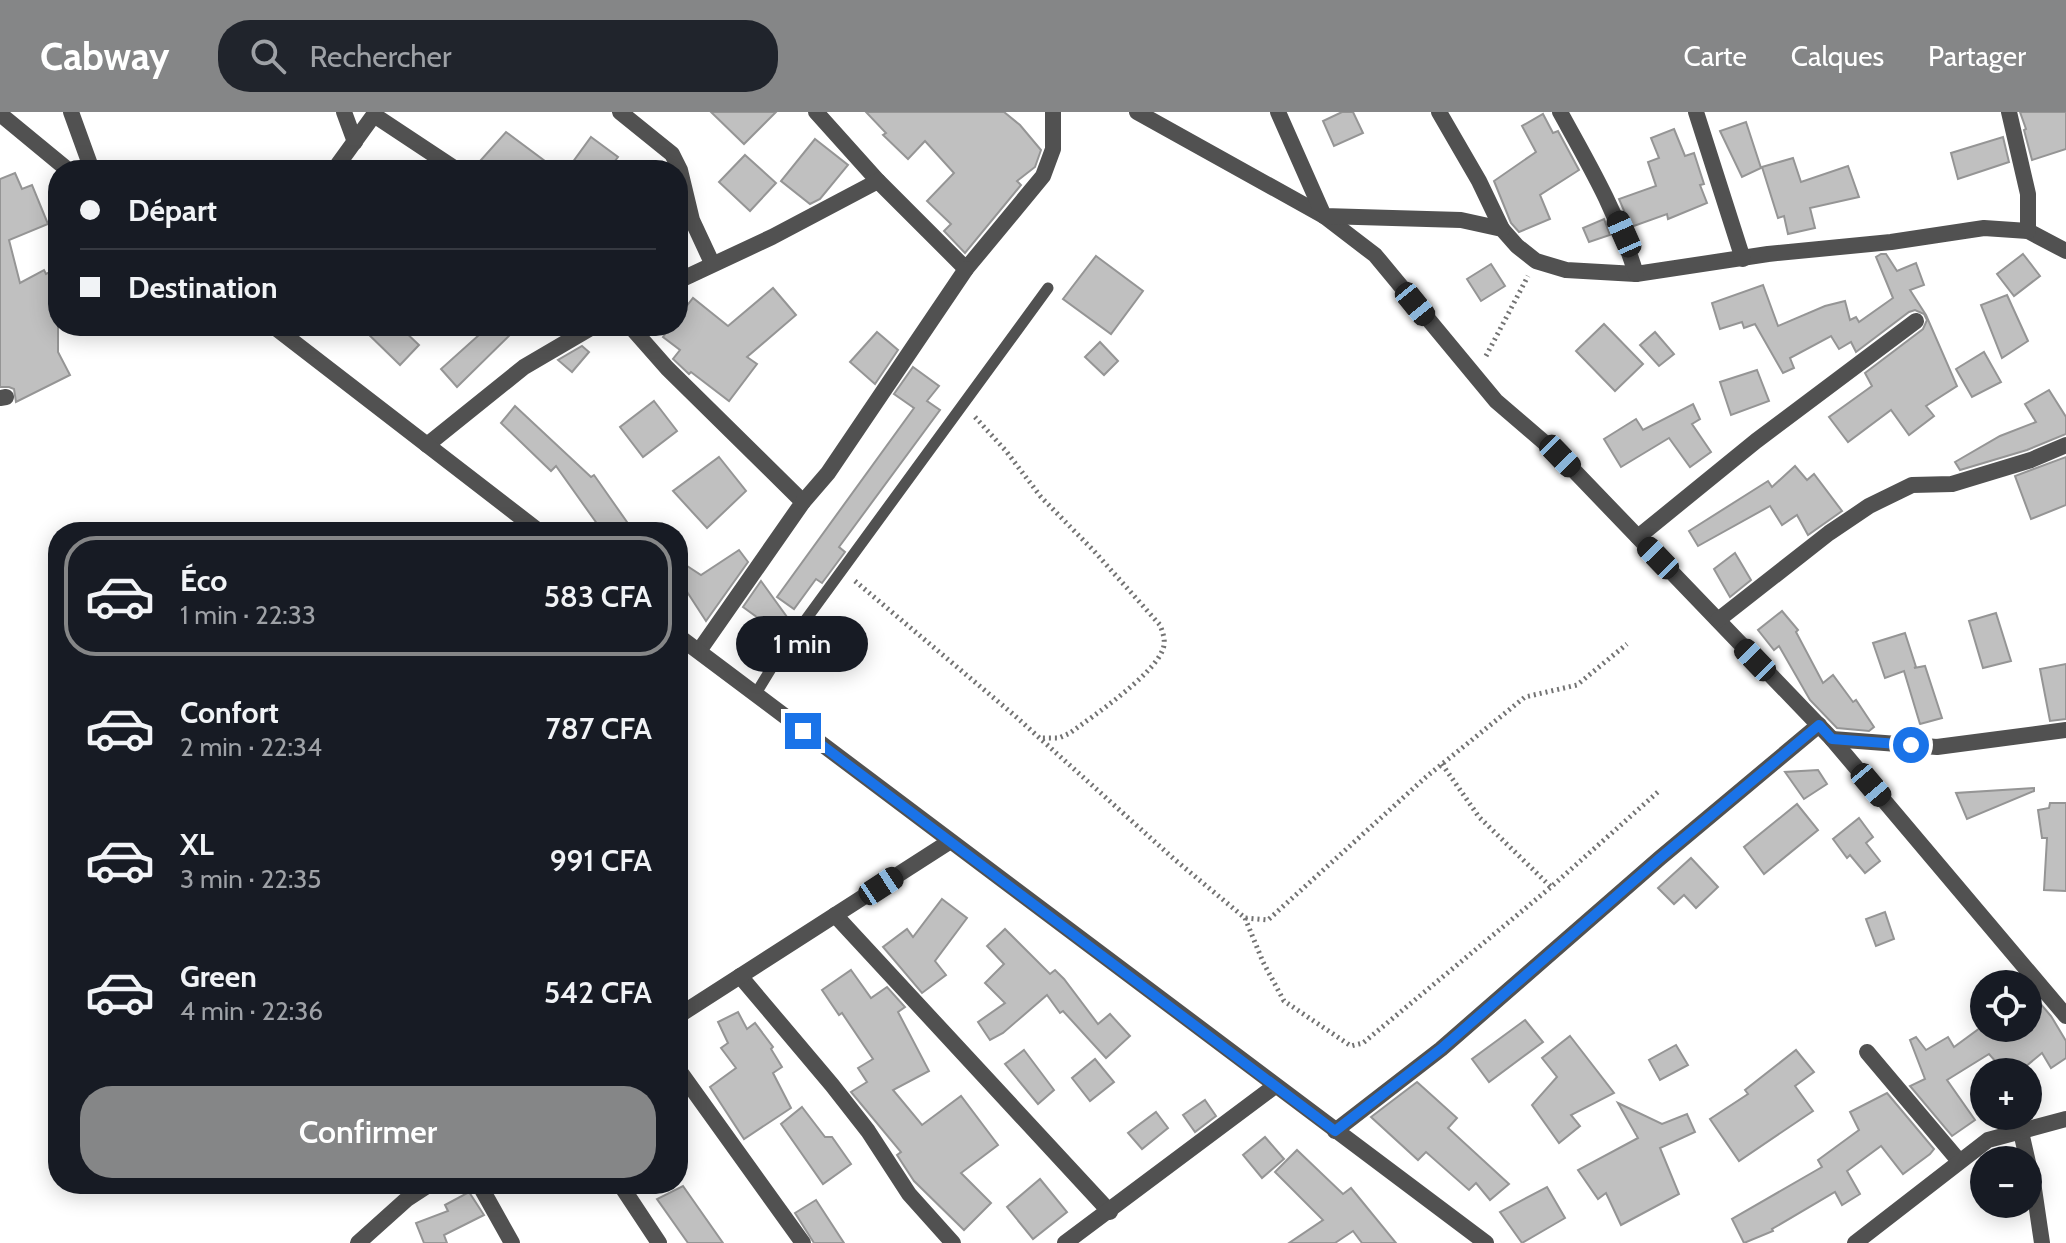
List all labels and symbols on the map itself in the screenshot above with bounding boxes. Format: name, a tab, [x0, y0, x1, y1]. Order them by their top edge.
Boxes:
car	[1603, 207, 1645, 261]
car	[1391, 278, 1439, 330]
car	[1535, 430, 1585, 482]
car	[1633, 532, 1683, 584]
callout: 1 min	[737, 615, 869, 671]
car	[1730, 634, 1780, 686]
route end	[785, 713, 821, 749]
route start	[1893, 727, 1929, 763]
car	[1846, 759, 1896, 811]
car	[854, 863, 908, 909]

